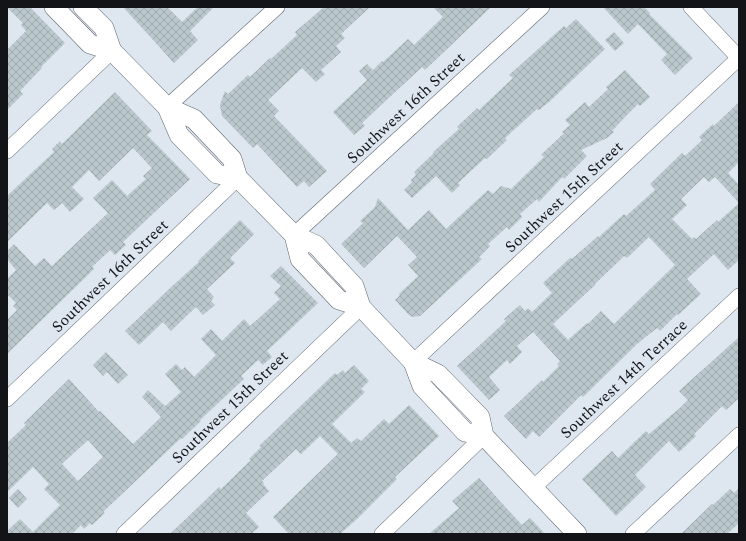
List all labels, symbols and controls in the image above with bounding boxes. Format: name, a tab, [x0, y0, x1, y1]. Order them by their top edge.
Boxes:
street label: Southwest 16th Street	[341, 46, 471, 169]
street label: Southwest 15th Street	[499, 135, 629, 258]
street label: Southwest 16th Street	[46, 214, 174, 338]
street label: Southwest 14th Terrace	[555, 314, 693, 444]
street label: Southwest 15th Street	[166, 345, 294, 469]

